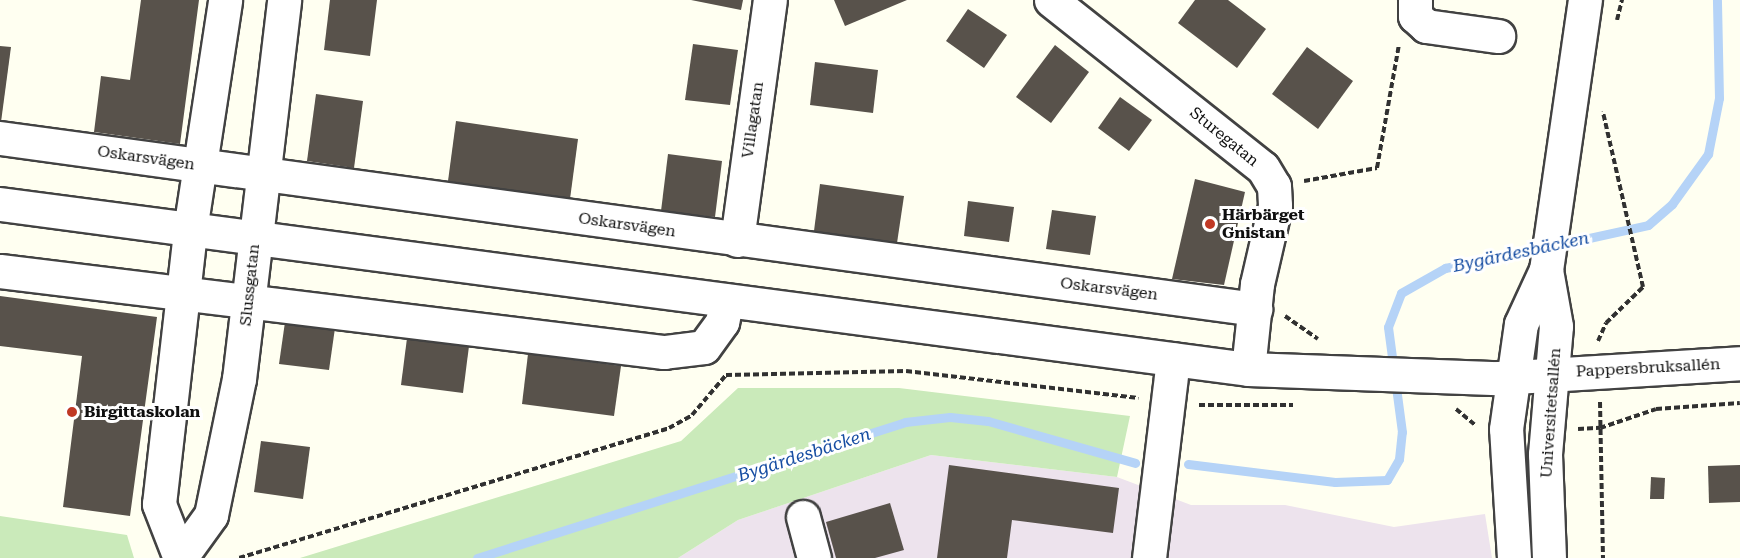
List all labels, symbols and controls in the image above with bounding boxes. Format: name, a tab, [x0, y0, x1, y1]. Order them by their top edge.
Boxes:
street label: Villagatan	[738, 80, 768, 160]
street label: Sturegatan	[1186, 103, 1262, 171]
street label: Oskarsvägen	[96, 142, 196, 174]
place label: Härbärget Gnistan	[1222, 205, 1304, 243]
street label: Oskarsvägen	[577, 209, 677, 241]
marker: Härbärget Gnistan	[1203, 217, 1217, 231]
water label: Bygärdesbäcken	[1451, 227, 1591, 277]
street label: Slussgatan	[236, 243, 264, 327]
street label: Oskarsvägen	[1059, 274, 1159, 304]
street label: Universitetsallén	[1537, 347, 1565, 479]
street label: Pappersbruksallén	[1575, 355, 1721, 381]
place label: Birgittaskolan	[84, 402, 200, 422]
marker: Birgittaskolan	[65, 405, 79, 419]
water label: Bygärdesbäcken	[735, 423, 873, 487]

